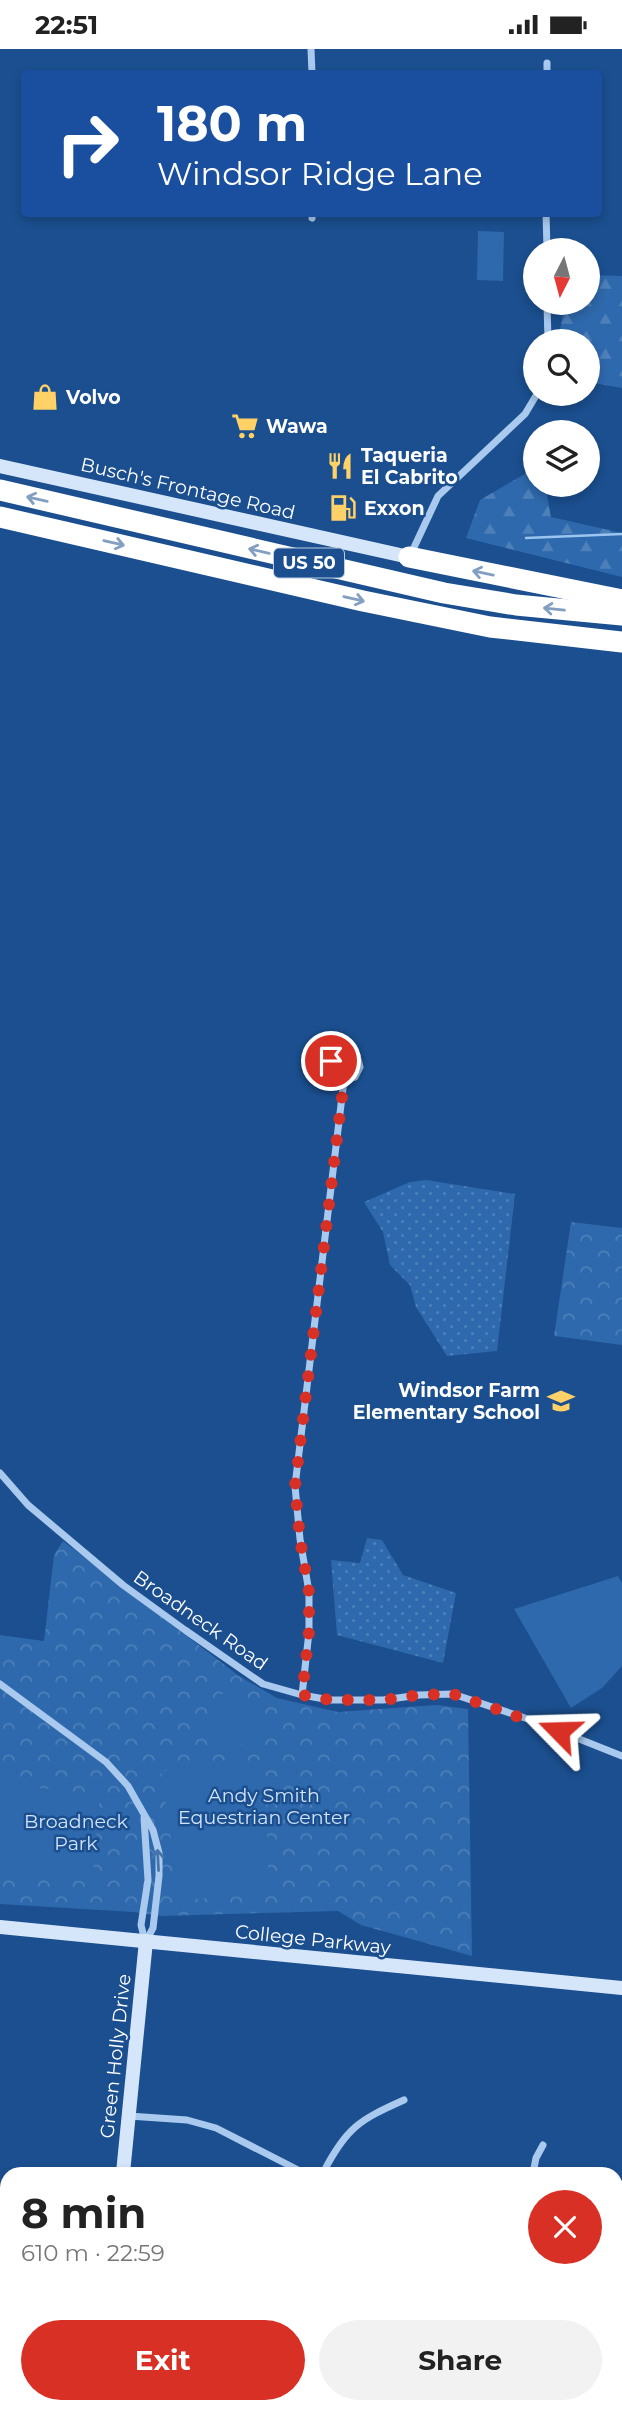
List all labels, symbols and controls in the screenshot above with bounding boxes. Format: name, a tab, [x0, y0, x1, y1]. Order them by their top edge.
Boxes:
text: 22:51	[35, 9, 98, 41]
text: 180 m	[157, 94, 307, 153]
icon: right	[42, 98, 133, 189]
text: Windsor Ridge Lane	[157, 154, 483, 193]
north arrow	[523, 238, 600, 315]
map controls	[523, 238, 600, 497]
button: search	[523, 329, 600, 406]
shop icon: Volvo	[30, 382, 60, 412]
place label: Volvo	[65, 386, 121, 409]
supermarket icon: Wawa	[230, 411, 260, 441]
place label: Wawa	[266, 415, 328, 438]
button: layers	[523, 420, 600, 497]
place label: Taqueria El Cabrito	[361, 444, 458, 489]
restaurant icon: Taqueria El Cabrito	[325, 451, 355, 481]
street label: Busch's Frontage Road	[78, 453, 297, 524]
one-way arrow	[27, 492, 49, 505]
fuel station icon: Exxon	[328, 493, 358, 523]
place label: Exxon	[364, 497, 425, 520]
one-way arrow	[102, 537, 125, 550]
one-way arrow	[248, 544, 271, 558]
road number: US 50	[274, 549, 344, 577]
one-way arrow	[472, 565, 495, 579]
one-way arrow	[342, 593, 364, 606]
one-way arrow	[543, 602, 566, 615]
pin	[301, 1031, 361, 1091]
icon: arrive	[312, 1042, 350, 1080]
place label: Windsor Farm Elementary School	[353, 1379, 540, 1424]
school or university icon: Windsor Farm Elementary School	[546, 1386, 576, 1416]
street label: Broadneck Road	[129, 1566, 272, 1675]
position arrow	[522, 1694, 596, 1768]
park label: Andy Smith Equestrian Center	[178, 1784, 350, 1829]
park label: Broadneck Park	[24, 1810, 129, 1855]
one-way arrow	[151, 1849, 164, 1872]
street label: College Parkway	[234, 1920, 393, 1959]
street label: Green Holly Drive	[95, 1973, 136, 2139]
text: 8 min	[21, 2187, 146, 2239]
button: close	[528, 2190, 602, 2264]
text: 610 m · 22:59	[21, 2239, 165, 2267]
button: Exit	[21, 2320, 305, 2400]
button: Share	[319, 2320, 602, 2400]

